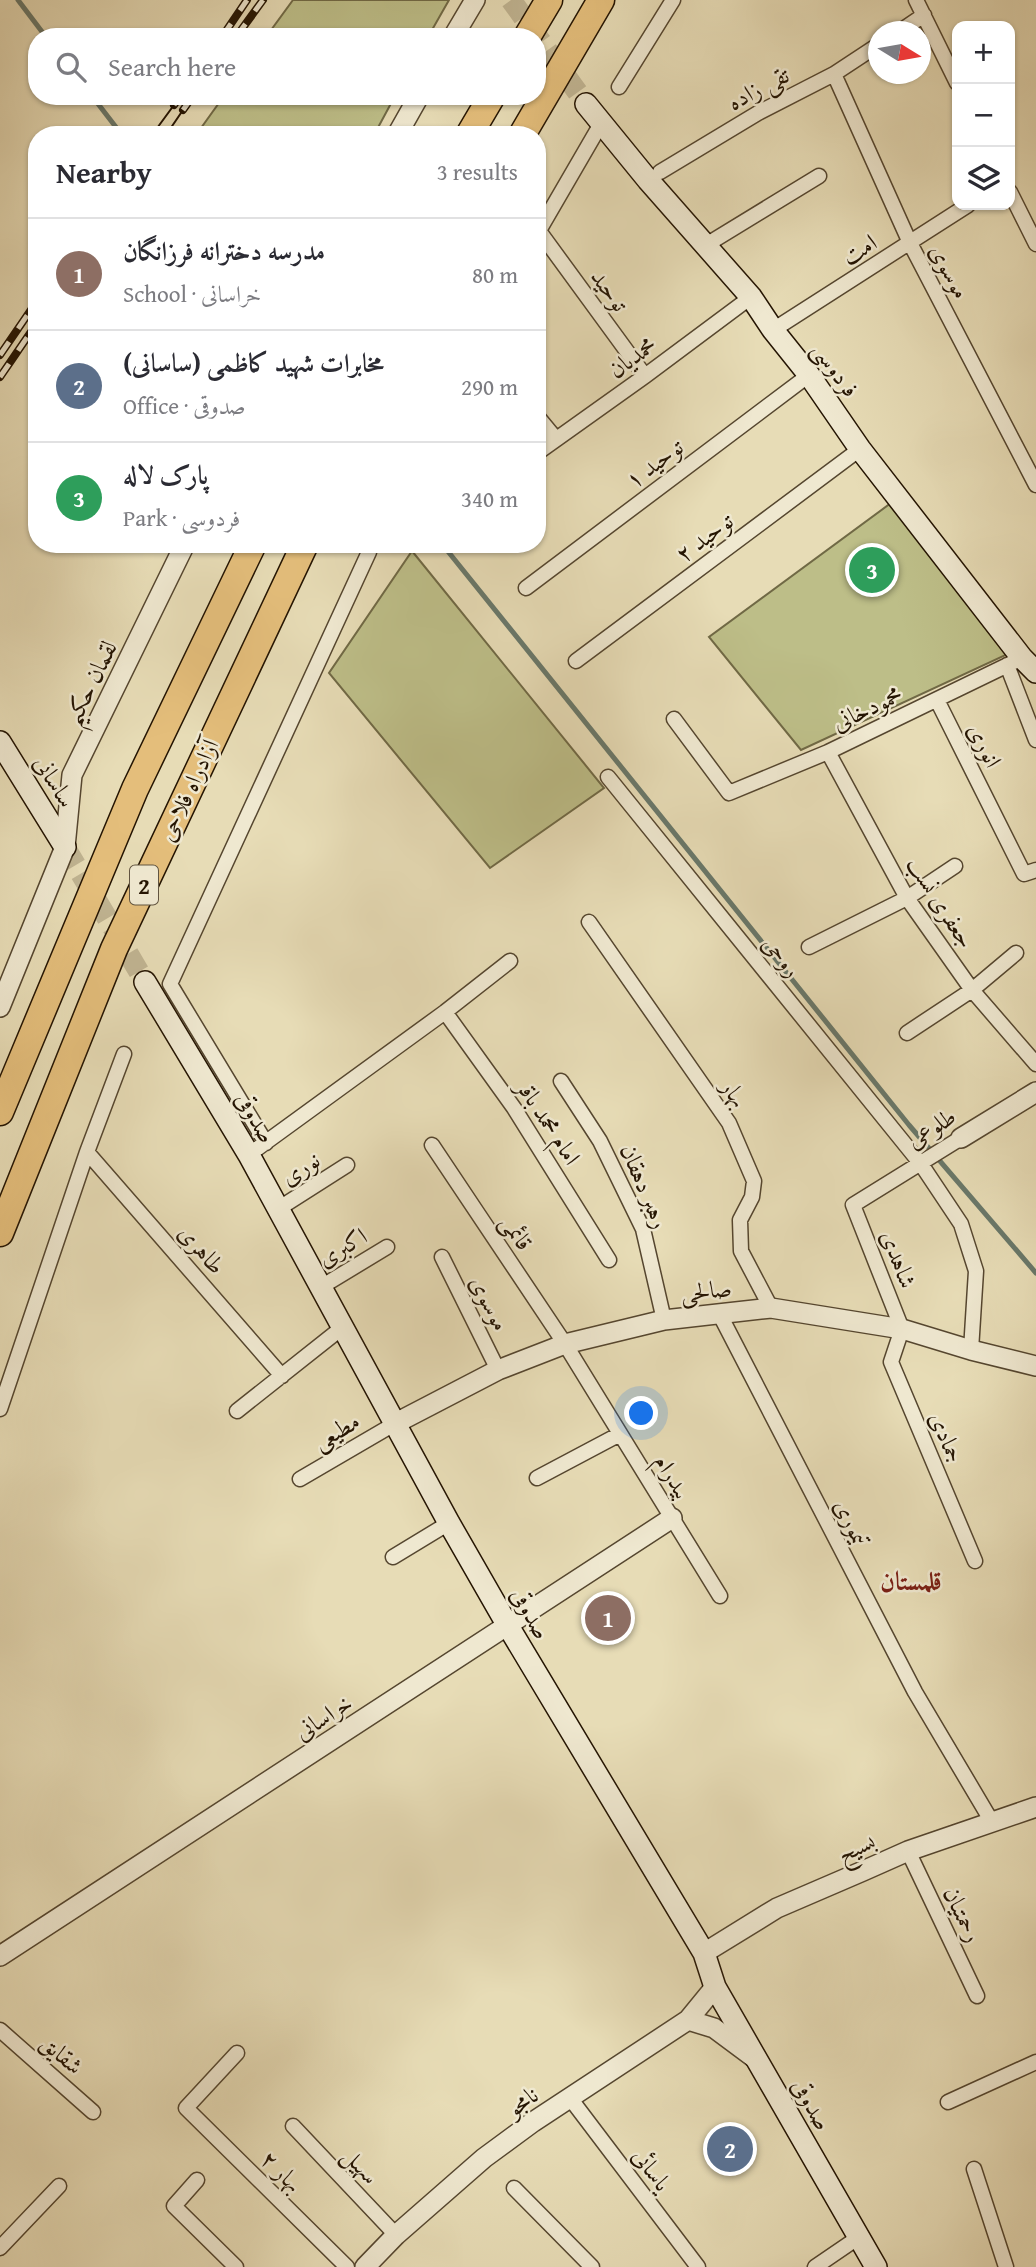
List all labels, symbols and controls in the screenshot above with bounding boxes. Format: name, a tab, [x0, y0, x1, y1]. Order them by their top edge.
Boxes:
north arrow	[868, 21, 931, 84]
map controls	[952, 21, 1015, 210]
button: +	[952, 21, 1015, 84]
search box	[28, 28, 546, 105]
text: Search here	[108, 47, 236, 86]
icon: search	[52, 48, 90, 86]
street label: تقی زاده	[721, 57, 796, 119]
button: −	[952, 84, 1015, 147]
button: layers	[952, 147, 1015, 210]
text: Nearby	[56, 150, 152, 194]
text: 3 results	[437, 155, 518, 188]
street label: امت	[835, 225, 883, 273]
text: مدرسه دخترانه فرزانگان	[123, 231, 325, 270]
street label: موسوی	[921, 237, 979, 305]
text: 1	[73, 258, 85, 291]
text: 80 m	[472, 258, 518, 291]
street label: توحید	[582, 261, 638, 319]
text: School · خراسانی	[123, 277, 261, 310]
street label: محمدیان	[600, 327, 664, 387]
street label: فردوسی	[804, 334, 868, 404]
text: مخابرات شهید کاظمی (ساسانی)	[123, 343, 384, 382]
text: 2	[73, 370, 85, 403]
text: 290 m	[461, 370, 518, 403]
text: Office · صدوقی	[123, 389, 246, 422]
street label: توحید ۱	[617, 429, 691, 497]
text: پارک لاله	[123, 455, 208, 494]
text: 3	[73, 482, 85, 515]
text: 340 m	[461, 482, 518, 515]
text: Park · فردوسی	[123, 501, 240, 534]
street label: توحید ۲	[667, 503, 741, 571]
pin: 3	[849, 544, 895, 596]
street label: لقمان حکیم	[54, 634, 132, 735]
street label: محمودخانی	[826, 676, 908, 740]
street label: انوری	[959, 717, 1011, 773]
street label: آزادراه فلاحی	[149, 730, 228, 847]
street label: ساسانی	[25, 748, 85, 814]
street label: جعفری نسب	[898, 849, 984, 955]
road number: 2	[130, 866, 158, 904]
street label: روحی	[754, 927, 810, 985]
street label: امام محمد باقر	[503, 1070, 590, 1174]
street label: بهار	[712, 1070, 757, 1114]
street label: صدوقی	[227, 1085, 285, 1149]
street label: طلوعی	[899, 1099, 963, 1157]
street label: رهبر دهقان	[612, 1138, 678, 1234]
street label: نوری	[273, 1142, 327, 1194]
street label: قائمی	[492, 1207, 542, 1257]
street label: طاهری	[170, 1216, 234, 1282]
street label: اکبری	[310, 1218, 374, 1276]
street label: شاهدی	[872, 1225, 926, 1293]
street label: موسوی	[461, 1269, 519, 1337]
street label: صالحی	[679, 1270, 733, 1310]
your location	[624, 1396, 658, 1430]
street label: مطیعی	[306, 1403, 366, 1459]
street label: جمادی	[921, 1406, 973, 1468]
street label: بیدرام	[642, 1447, 700, 1507]
street label: تیموری	[825, 1492, 879, 1553]
district label: قلمستان	[880, 1561, 942, 1600]
street label: صدوقی	[502, 1581, 560, 1645]
pin: 1	[585, 1592, 631, 1644]
street label: خراسانی	[287, 1685, 359, 1749]
street label: بسیح	[831, 1823, 883, 1874]
street label: رحمتیان	[935, 1880, 991, 1948]
street label: شقایق	[33, 2025, 91, 2083]
street label: صدوقی	[783, 2072, 841, 2136]
street label: نامجو	[497, 2077, 545, 2126]
pin: 2	[707, 2123, 753, 2175]
street label: سهیل	[334, 2138, 388, 2192]
street label: یاسائی	[624, 2140, 681, 2199]
street label: بهار ۲	[253, 2142, 311, 2200]

